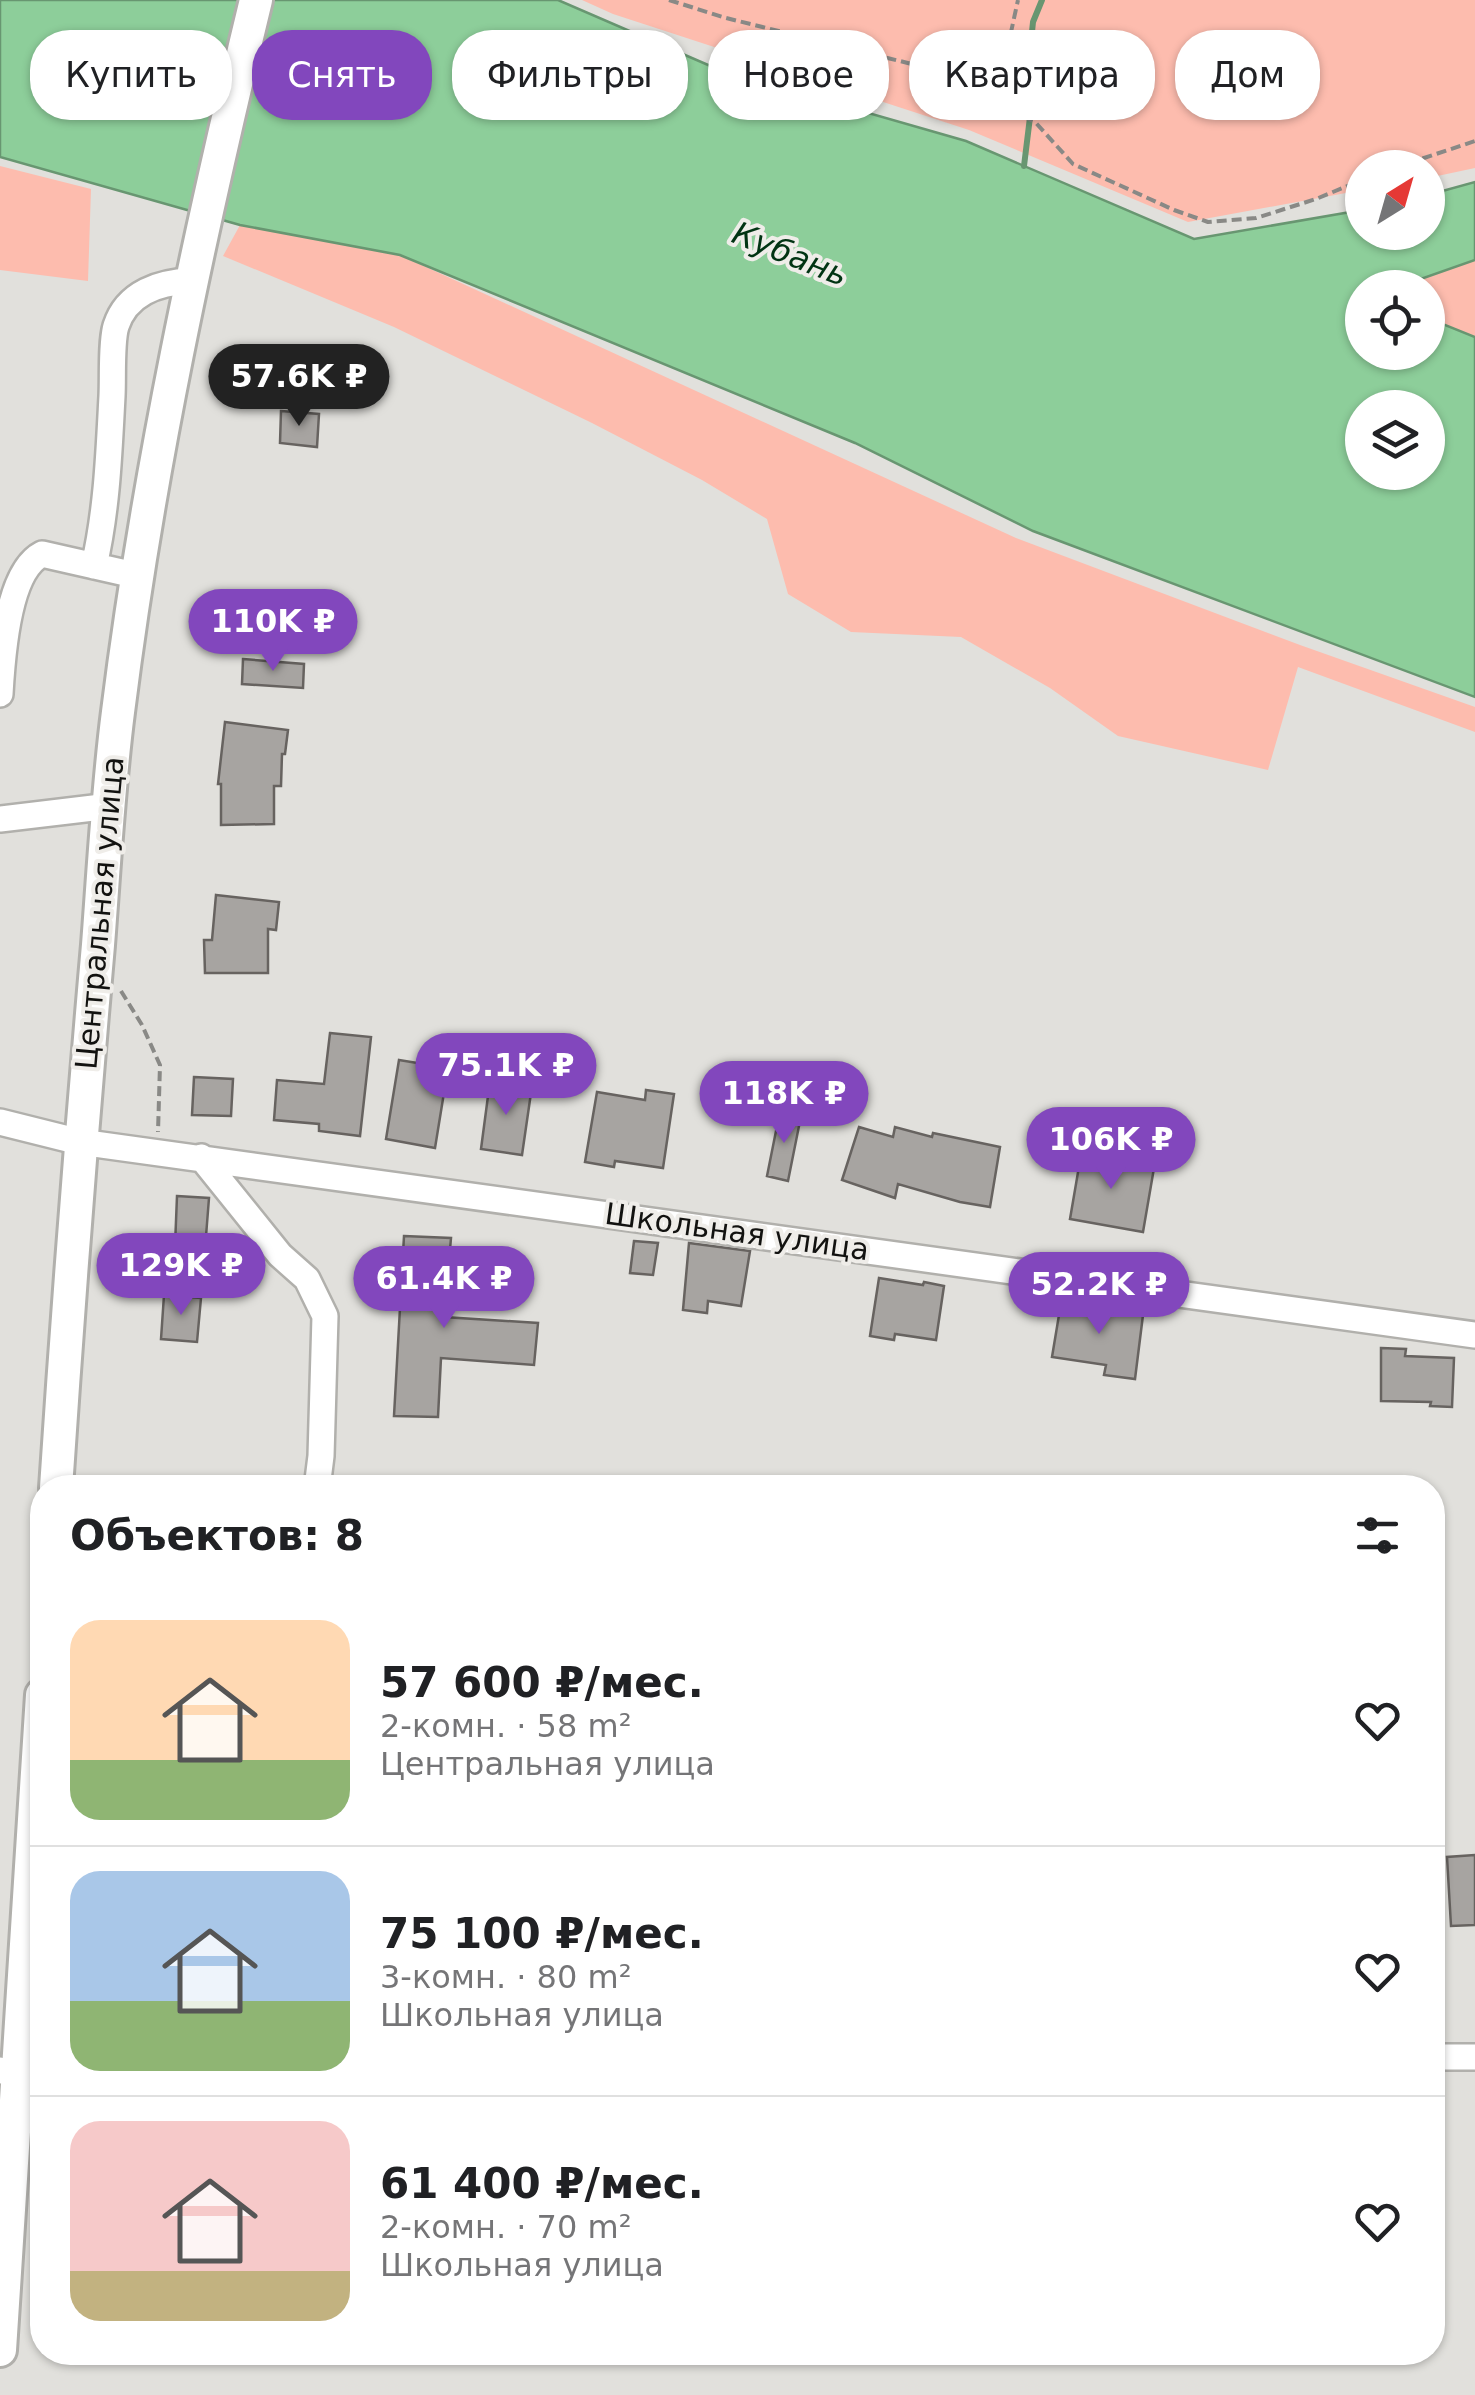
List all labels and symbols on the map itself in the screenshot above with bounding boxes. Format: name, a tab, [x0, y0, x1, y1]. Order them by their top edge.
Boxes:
north arrow	[1345, 150, 1445, 250]
water label: Кубань	[727, 214, 853, 294]
pin: 57.6K ₽	[207, 344, 391, 429]
pin: 110K ₽	[192, 589, 354, 674]
street label: Центральная улица	[68, 755, 131, 1071]
pin: 75.1K ₽	[414, 1033, 598, 1118]
pin: 118K ₽	[703, 1061, 865, 1146]
pin: 106K ₽	[1030, 1107, 1192, 1192]
street label: Школьная улица	[603, 1196, 871, 1267]
pin: 129K ₽	[100, 1233, 262, 1318]
pin: 61.4K ₽	[352, 1246, 536, 1331]
pin: 52.2K ₽	[1007, 1252, 1191, 1337]

